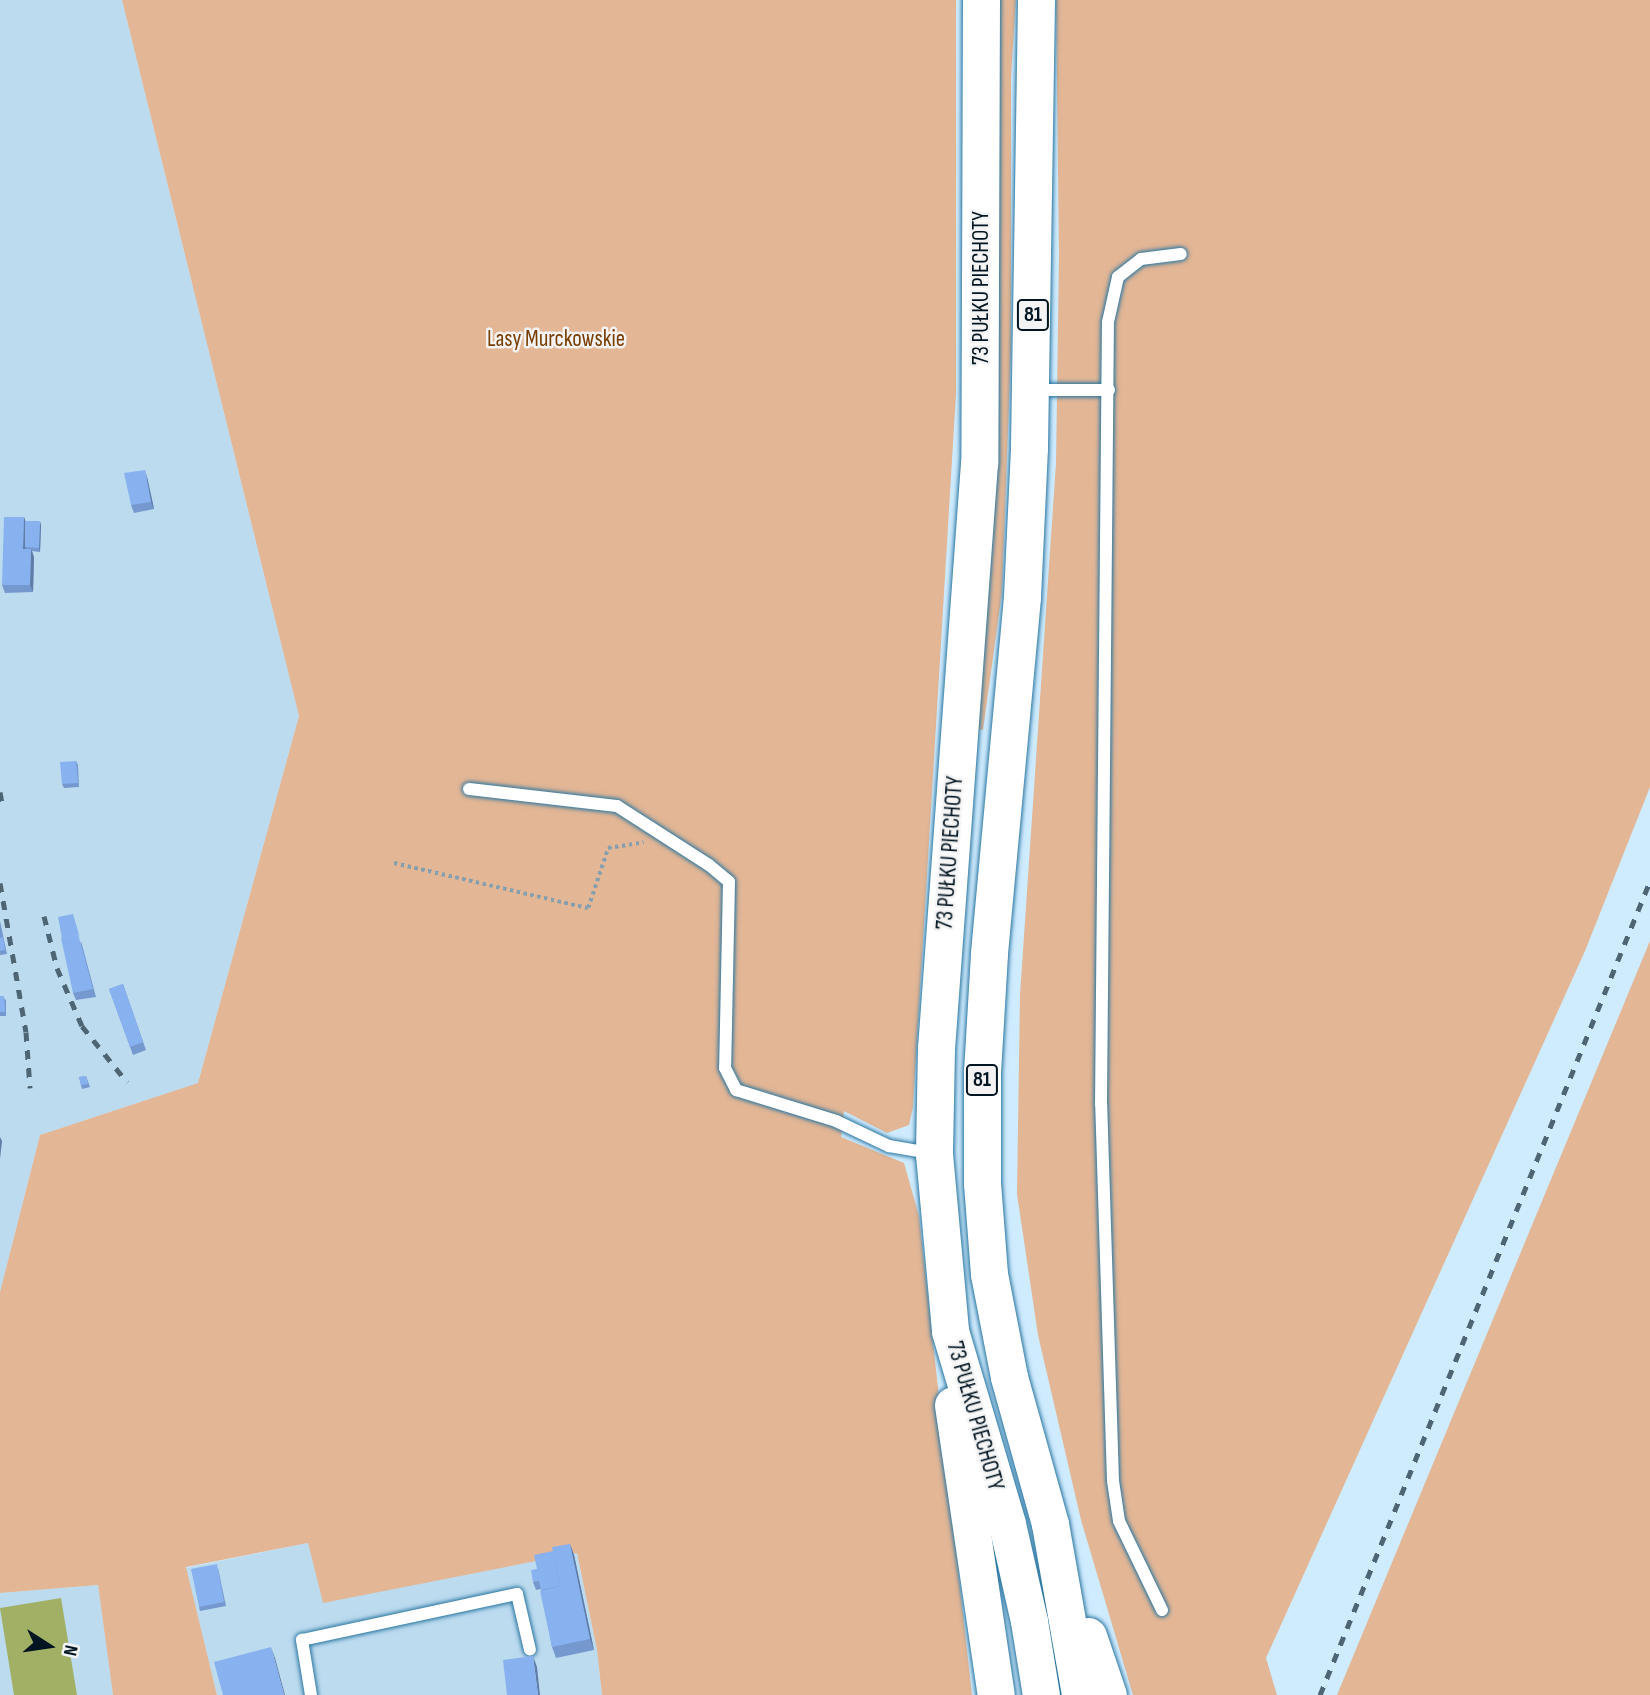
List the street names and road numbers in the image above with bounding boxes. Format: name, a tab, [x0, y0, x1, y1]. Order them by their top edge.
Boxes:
street label: 73 PUŁKU PIECHOTY	[967, 211, 995, 365]
road number: 81	[1016, 298, 1050, 332]
street label: 73 PUŁKU PIECHOTY	[931, 775, 969, 931]
road number: 81	[964, 1062, 1000, 1098]
street label: 73 PUŁKU PIECHOTY	[941, 1338, 1009, 1494]

